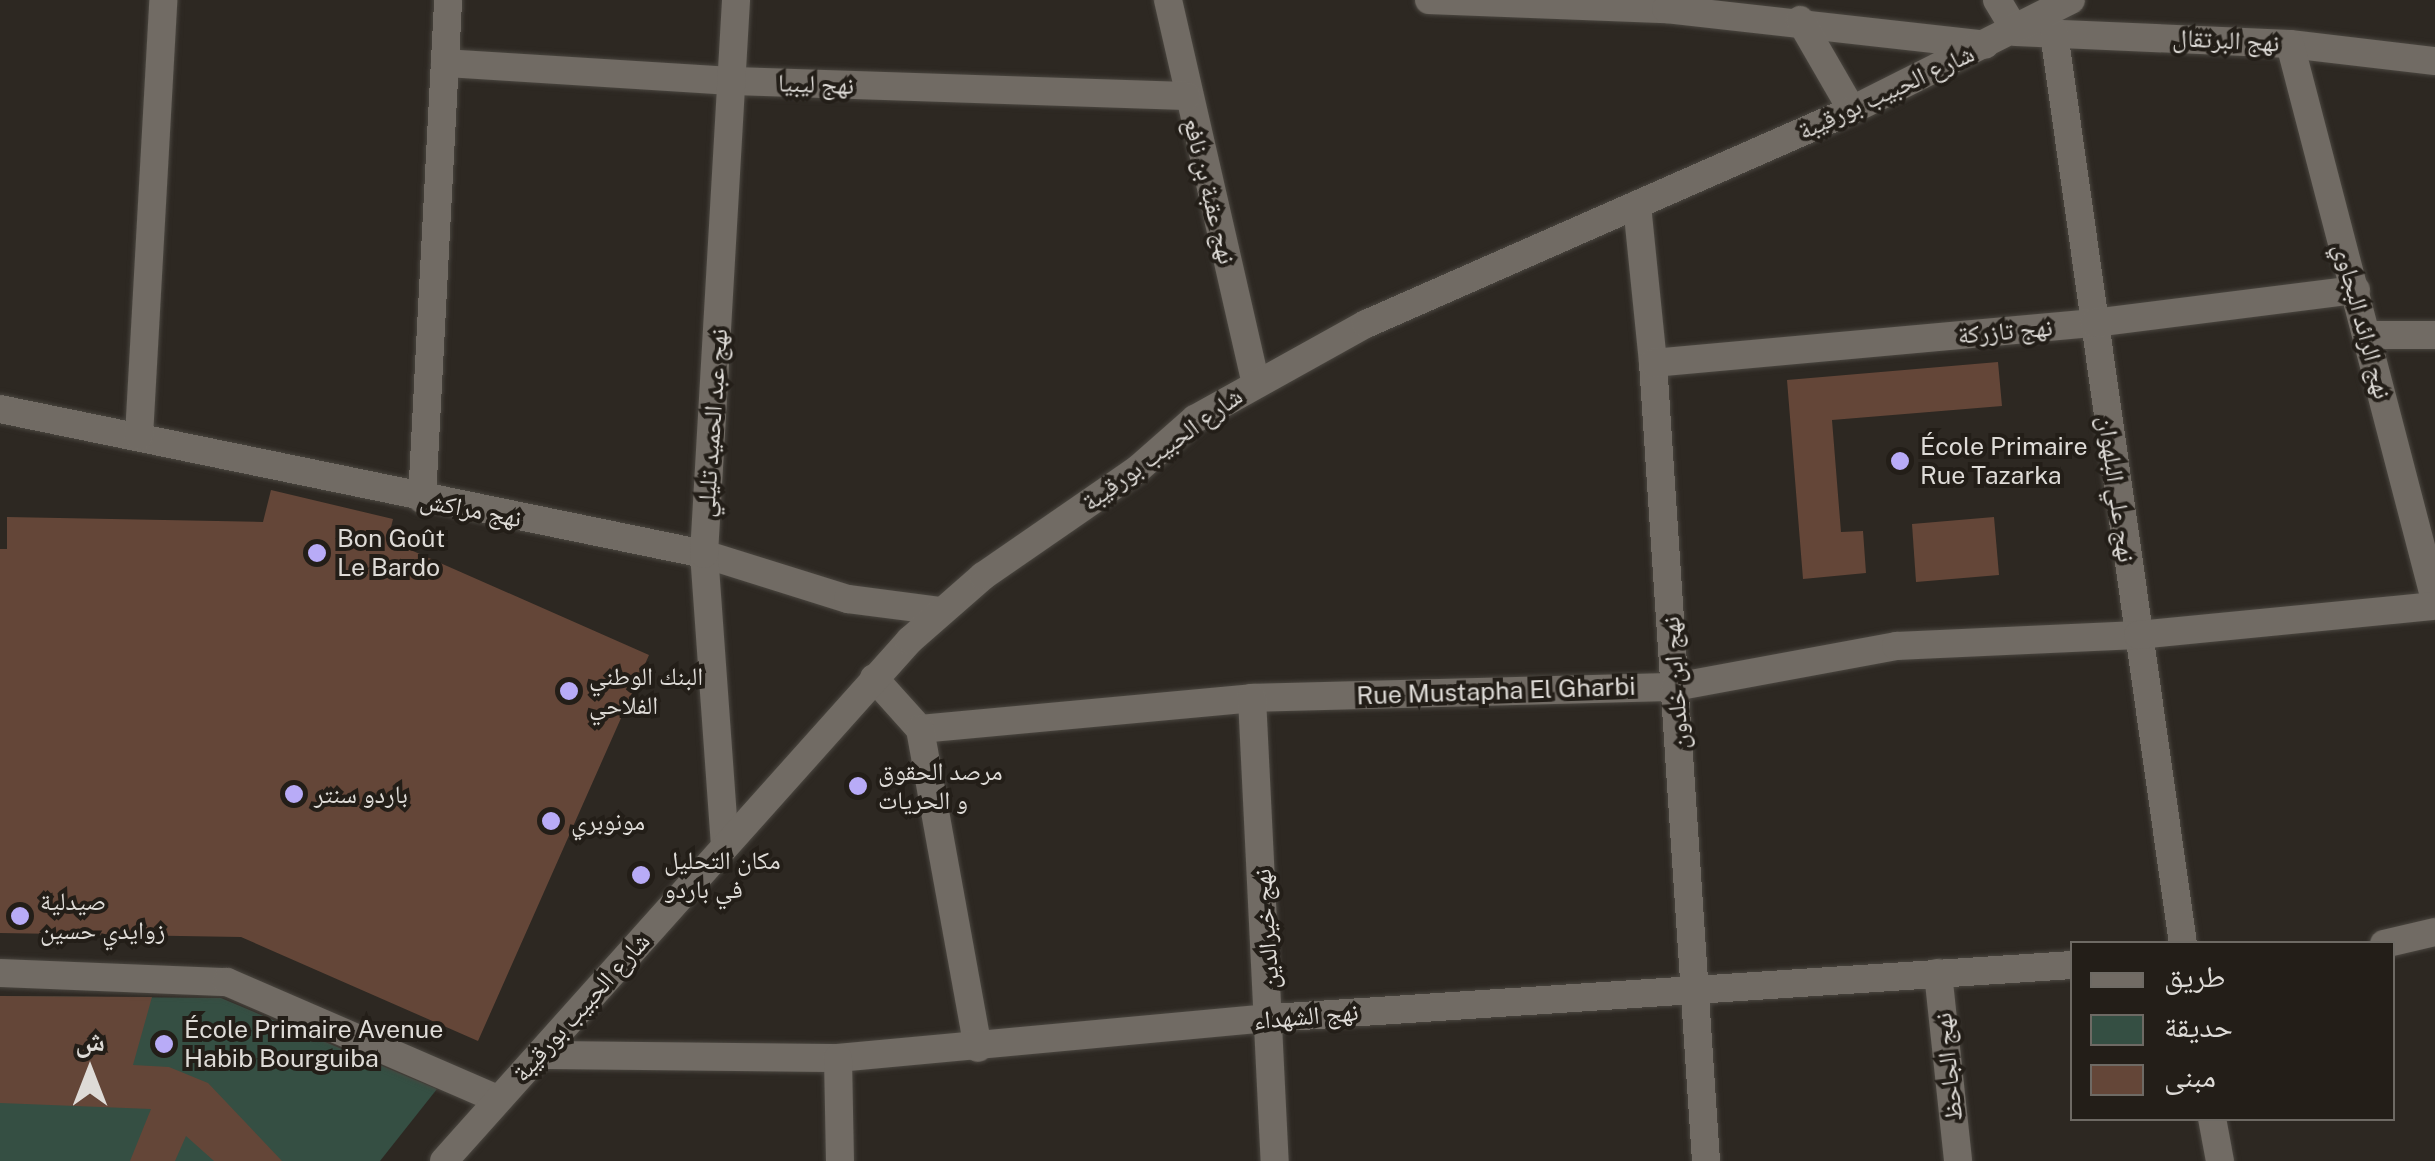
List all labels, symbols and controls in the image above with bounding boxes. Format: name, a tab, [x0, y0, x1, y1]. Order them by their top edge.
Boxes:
street label: نهج البرتقال	[2172, 22, 2280, 58]
street label: شارع الحبيب بورقيبة	[1793, 38, 1979, 146]
street label: نهج ليبيا	[777, 68, 855, 100]
street label: نهج عقبة بن نافع	[1177, 115, 1243, 267]
street label: نهج الرائد البجاوي	[2328, 240, 2398, 402]
street label: نهج تازركة	[1956, 312, 2054, 350]
street label: نهج عبد الحميد تليلي	[690, 328, 734, 518]
street label: شارع الحبيب بورقيبة	[1076, 381, 1248, 517]
street label: نهج علي البلهوان	[2092, 414, 2142, 564]
place label: École Primaire Rue Tazarka	[1920, 432, 2088, 491]
marker: École Primaire Rue Tazarka	[1889, 450, 1911, 472]
street label: نهج مراكش	[418, 485, 524, 533]
place label: Bon Goût Le Bardo	[337, 524, 445, 583]
marker: Bon Goût Le Bardo	[306, 542, 328, 564]
street label: نهج ابن خلدون	[1655, 616, 1695, 750]
place label: البنك الوطني الفلاحي	[589, 662, 703, 721]
street label: Rue Mustapha El Gharbi	[1356, 671, 1636, 711]
marker: البنك الوطني الفلاحي	[558, 680, 580, 702]
place label: مرصد الحقوق و الحريات	[878, 757, 1003, 816]
marker: مرصد الحقوق و الحريات	[847, 775, 869, 797]
place label: باردو سنتر	[314, 779, 408, 809]
marker: باردو سنتر	[283, 783, 305, 805]
place label: مونوبري	[571, 806, 645, 836]
marker: مونوبري	[540, 810, 562, 832]
place label: مكان التحليل في باردو	[664, 846, 781, 905]
marker: مكان التحليل في باردو	[628, 862, 654, 888]
street label: نهج خيرالدين	[1247, 868, 1285, 990]
place label: صيدلية زوايدي حسين	[40, 887, 165, 946]
marker: صيدلية زوايدي حسين	[9, 905, 31, 927]
street label: شارع الحبيب بورقيبة	[506, 926, 656, 1088]
legend	[2070, 941, 2395, 1121]
text: طريق	[2164, 958, 2225, 994]
street label: نهج الشهداء	[1252, 996, 1360, 1036]
text: حديقة	[2164, 1008, 2233, 1044]
street label: نهج الجاحظ	[1927, 1011, 1969, 1123]
place label: École Primaire Avenue Habib Bourguiba	[184, 1015, 444, 1074]
north arrow	[40, 1021, 140, 1121]
text: ش	[75, 1024, 105, 1057]
marker: École Primaire Avenue Habib Bourguiba	[153, 1033, 175, 1055]
text: مبنى	[2164, 1058, 2216, 1094]

